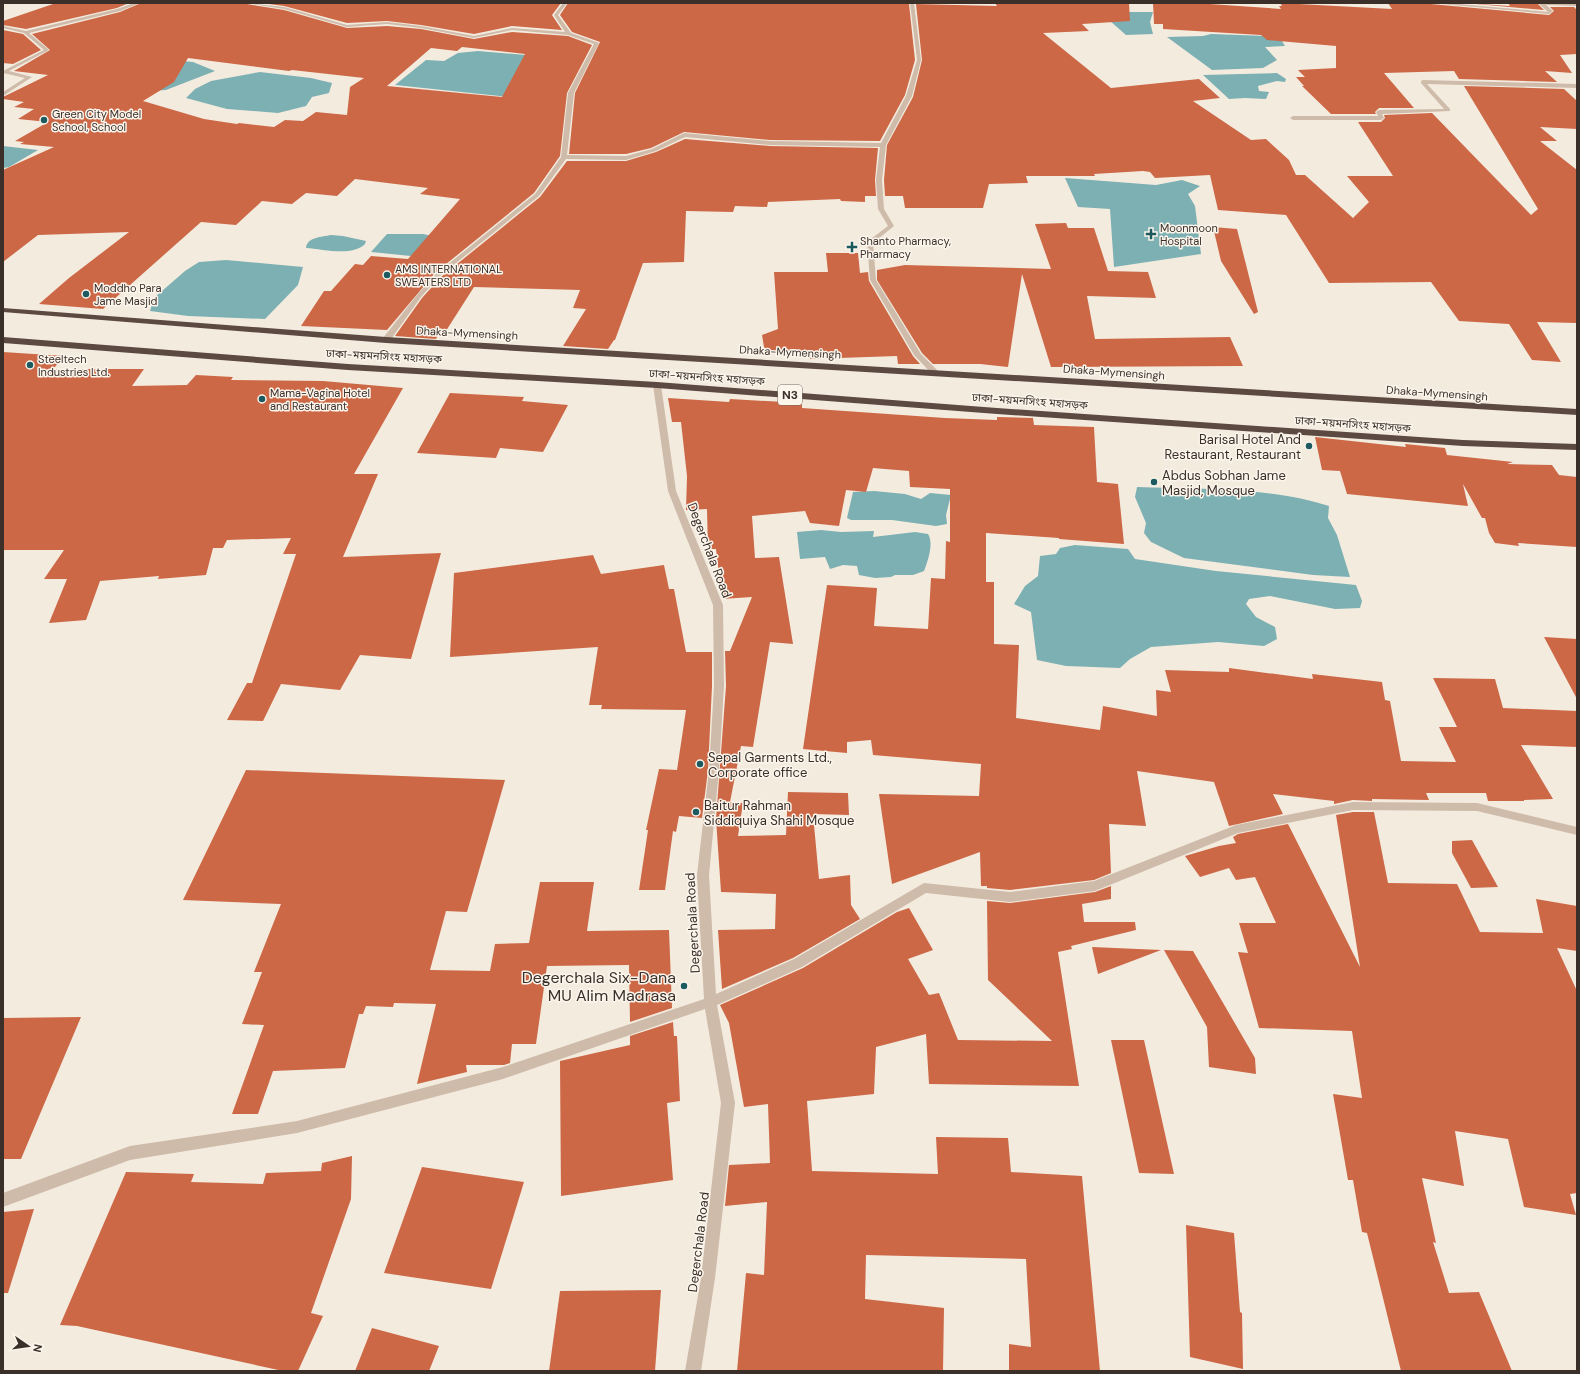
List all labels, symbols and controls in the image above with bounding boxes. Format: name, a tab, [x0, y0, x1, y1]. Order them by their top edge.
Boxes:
place label: Green City Model School, School	[52, 107, 141, 134]
marker: Green City Model School, School	[39, 115, 49, 125]
place label: Moonmoon Hospital	[1160, 221, 1218, 248]
marker: Moonmoon Hospital	[1145, 228, 1157, 240]
place label: Shanto Pharmacy, Pharmacy	[860, 234, 951, 261]
marker: Shanto Pharmacy, Pharmacy	[847, 242, 857, 252]
place label: AMS INTERNATIONAL SWEATERS LTD	[395, 262, 502, 289]
marker: AMS INTERNATIONAL SWEATERS LTD	[382, 270, 392, 280]
place label: Moddho Para Jame Masjid	[94, 281, 162, 308]
marker: Moddho Para Jame Masjid	[81, 289, 91, 299]
street label: Dhaka-Mymensingh	[416, 323, 518, 343]
street label: Dhaka-Mymensingh	[739, 342, 841, 362]
street label: ঢাকা-ময়মনসিংহ মহাসড়ক	[325, 346, 442, 366]
place label: Steeltech Industries Ltd.	[38, 352, 110, 379]
marker: Steeltech Industries Ltd.	[25, 360, 35, 370]
street label: Dhaka-Mymensingh	[1063, 361, 1165, 383]
street label: ঢাকা-ময়মনসিংহ মহাসড়ক	[648, 366, 766, 388]
street label: Dhaka-Mymensingh	[1386, 382, 1488, 404]
road number: N3	[778, 385, 802, 405]
place label: Mama-Vagina Hotel and Restaurant	[270, 386, 370, 413]
street label: ঢাকা-ময়মনসিংহ মহাসড়ক	[971, 390, 1089, 412]
marker: Mama-Vagina Hotel and Restaurant	[257, 394, 267, 404]
street label: ঢাকা-ময়মনসিংহ মহাসড়ক	[1294, 413, 1412, 435]
place label: Barisal Hotel And Restaurant, Restaurant	[1164, 431, 1301, 463]
marker: Barisal Hotel And Restaurant, Restaurant	[1304, 441, 1314, 451]
place label: Abdus Sobhan Jame Masjid, Mosque	[1162, 467, 1286, 499]
marker: Abdus Sobhan Jame Masjid, Mosque	[1149, 477, 1159, 487]
street label: Degerchala Road	[684, 500, 736, 600]
place label: Sepal Garments Ltd., Corporate office	[708, 749, 832, 781]
marker: Sepal Garments Ltd., Corporate office	[695, 759, 705, 769]
place label: Baitur Rahman Siddiquiya Shahi Mosque	[704, 797, 854, 829]
marker: Baitur Rahman Siddiquiya Shahi Mosque	[691, 807, 701, 817]
street label: Degerchala Road	[681, 872, 704, 974]
place label: Degerchala Six-Dana MU Alim Madrasa	[522, 967, 676, 1006]
marker: Degerchala Six-Dana MU Alim Madrasa	[679, 981, 689, 991]
street label: Degerchala Road	[684, 1191, 713, 1293]
north arrow	[8, 1326, 48, 1366]
text: N	[30, 1343, 45, 1354]

